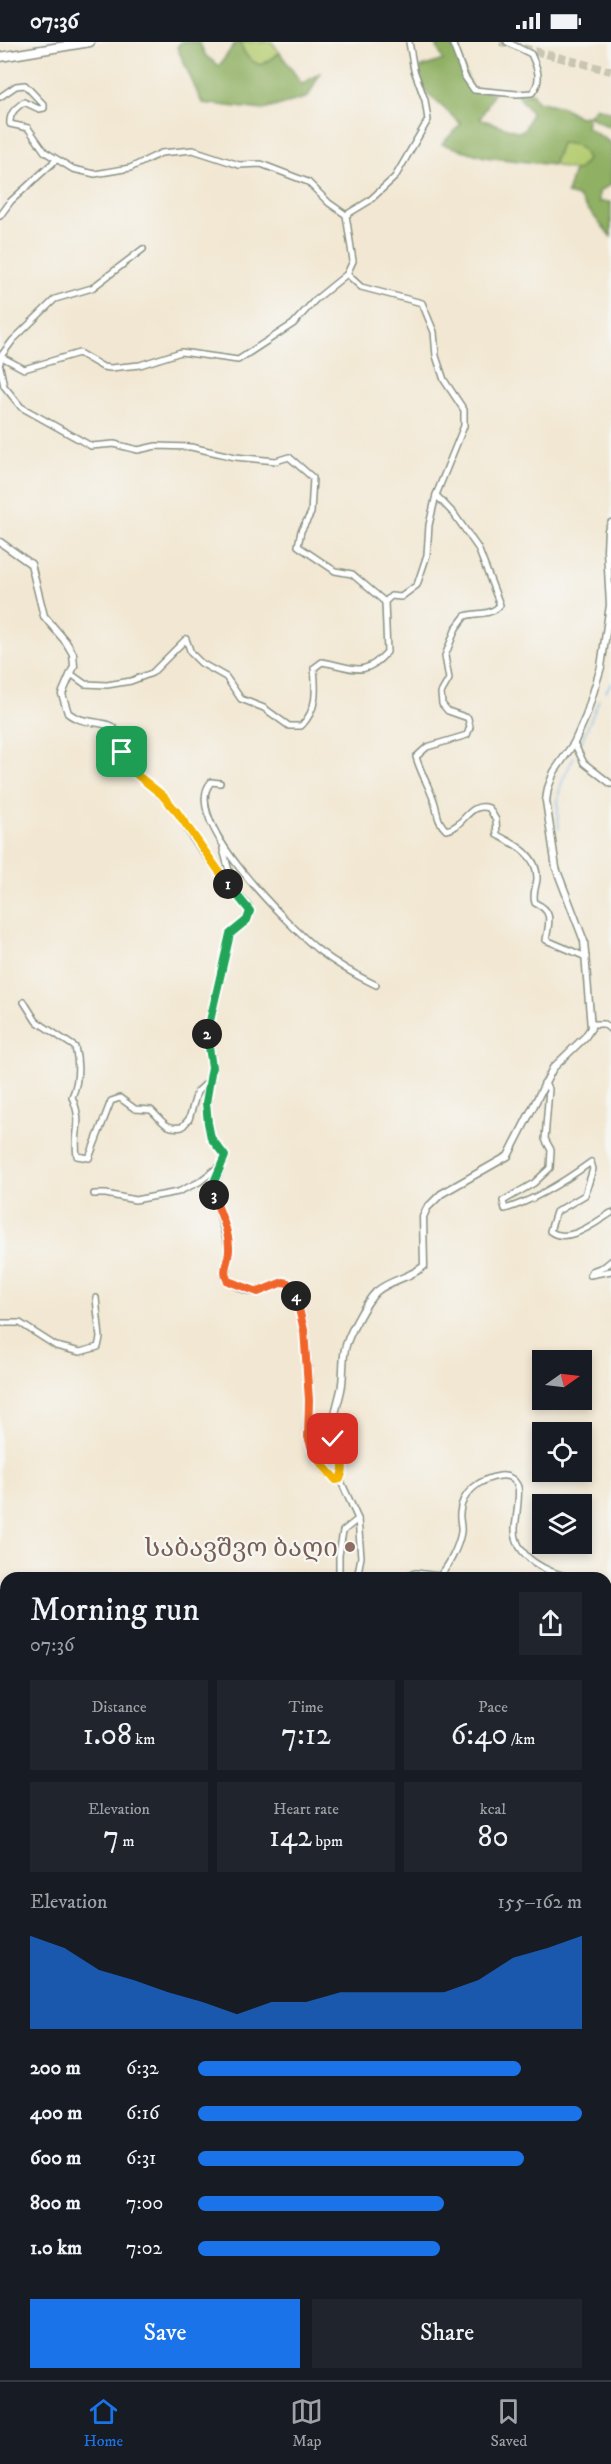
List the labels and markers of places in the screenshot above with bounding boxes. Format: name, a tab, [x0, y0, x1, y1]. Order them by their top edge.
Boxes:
pin	[96, 726, 147, 777]
pin: 1	[213, 869, 243, 899]
pin: 2	[192, 1019, 222, 1049]
pin: 3	[199, 1180, 229, 1210]
pin: 4	[281, 1281, 311, 1311]
pin	[307, 1413, 358, 1464]
place label: საბავშვო ბაღი	[144, 1532, 338, 1565]
marker: საბავშვო ბაღი	[343, 1540, 357, 1554]

